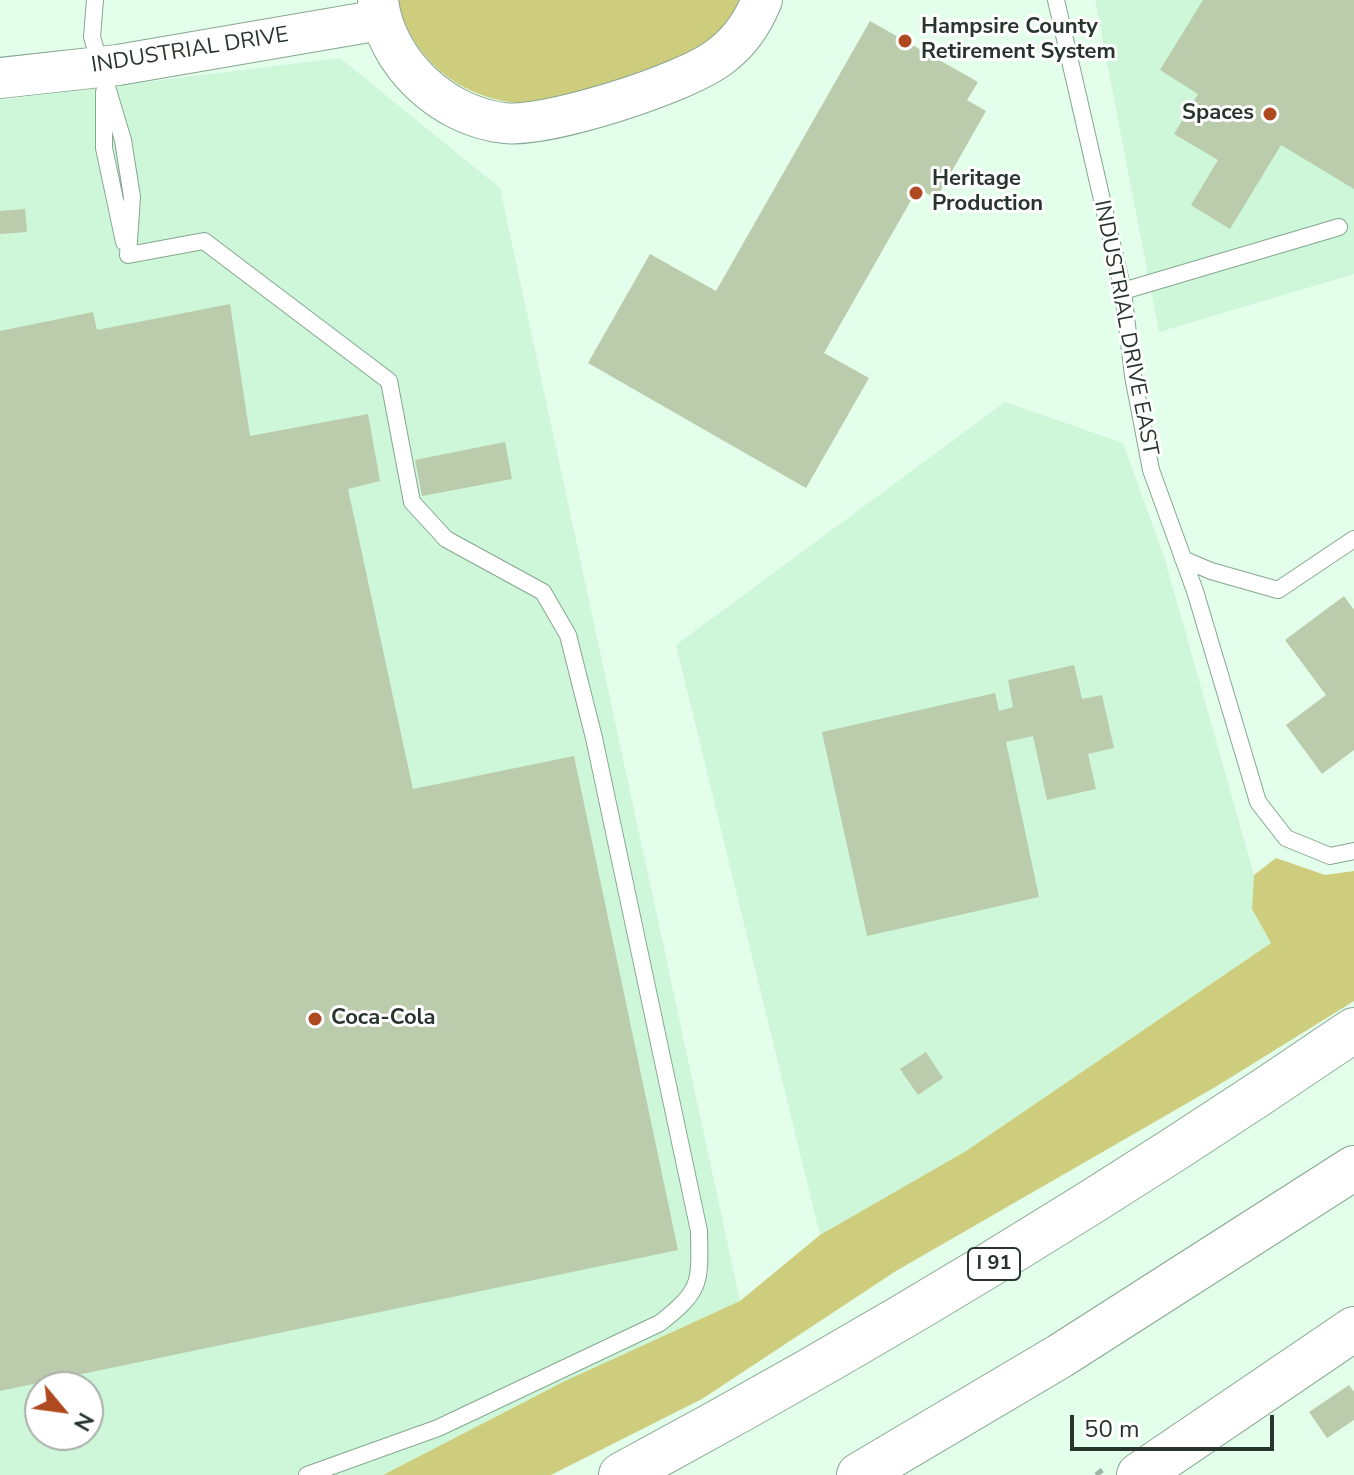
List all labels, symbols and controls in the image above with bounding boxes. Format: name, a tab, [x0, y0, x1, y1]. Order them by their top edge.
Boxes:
place label: Hampsire County Retirement System	[921, 15, 1116, 66]
street label: INDUSTRIAL DRIVE	[89, 22, 291, 80]
marker: Hampsire County Retirement System	[896, 32, 914, 50]
place label: Spaces	[1182, 101, 1254, 127]
marker: Spaces	[1261, 105, 1279, 123]
place label: Heritage Production	[932, 167, 1043, 218]
marker: Heritage Production	[907, 184, 925, 202]
street label: INDUSTRIAL DRIVE EAST	[1087, 198, 1163, 458]
place label: Coca-Cola	[331, 1006, 436, 1032]
marker: Coca-Cola	[306, 1010, 324, 1028]
road number: I 91	[968, 1248, 1020, 1280]
north arrow	[24, 1371, 104, 1451]
scale bar	[1074, 1399, 1278, 1449]
text: N	[66, 1407, 100, 1436]
text: 50 m	[1084, 1413, 1140, 1445]

